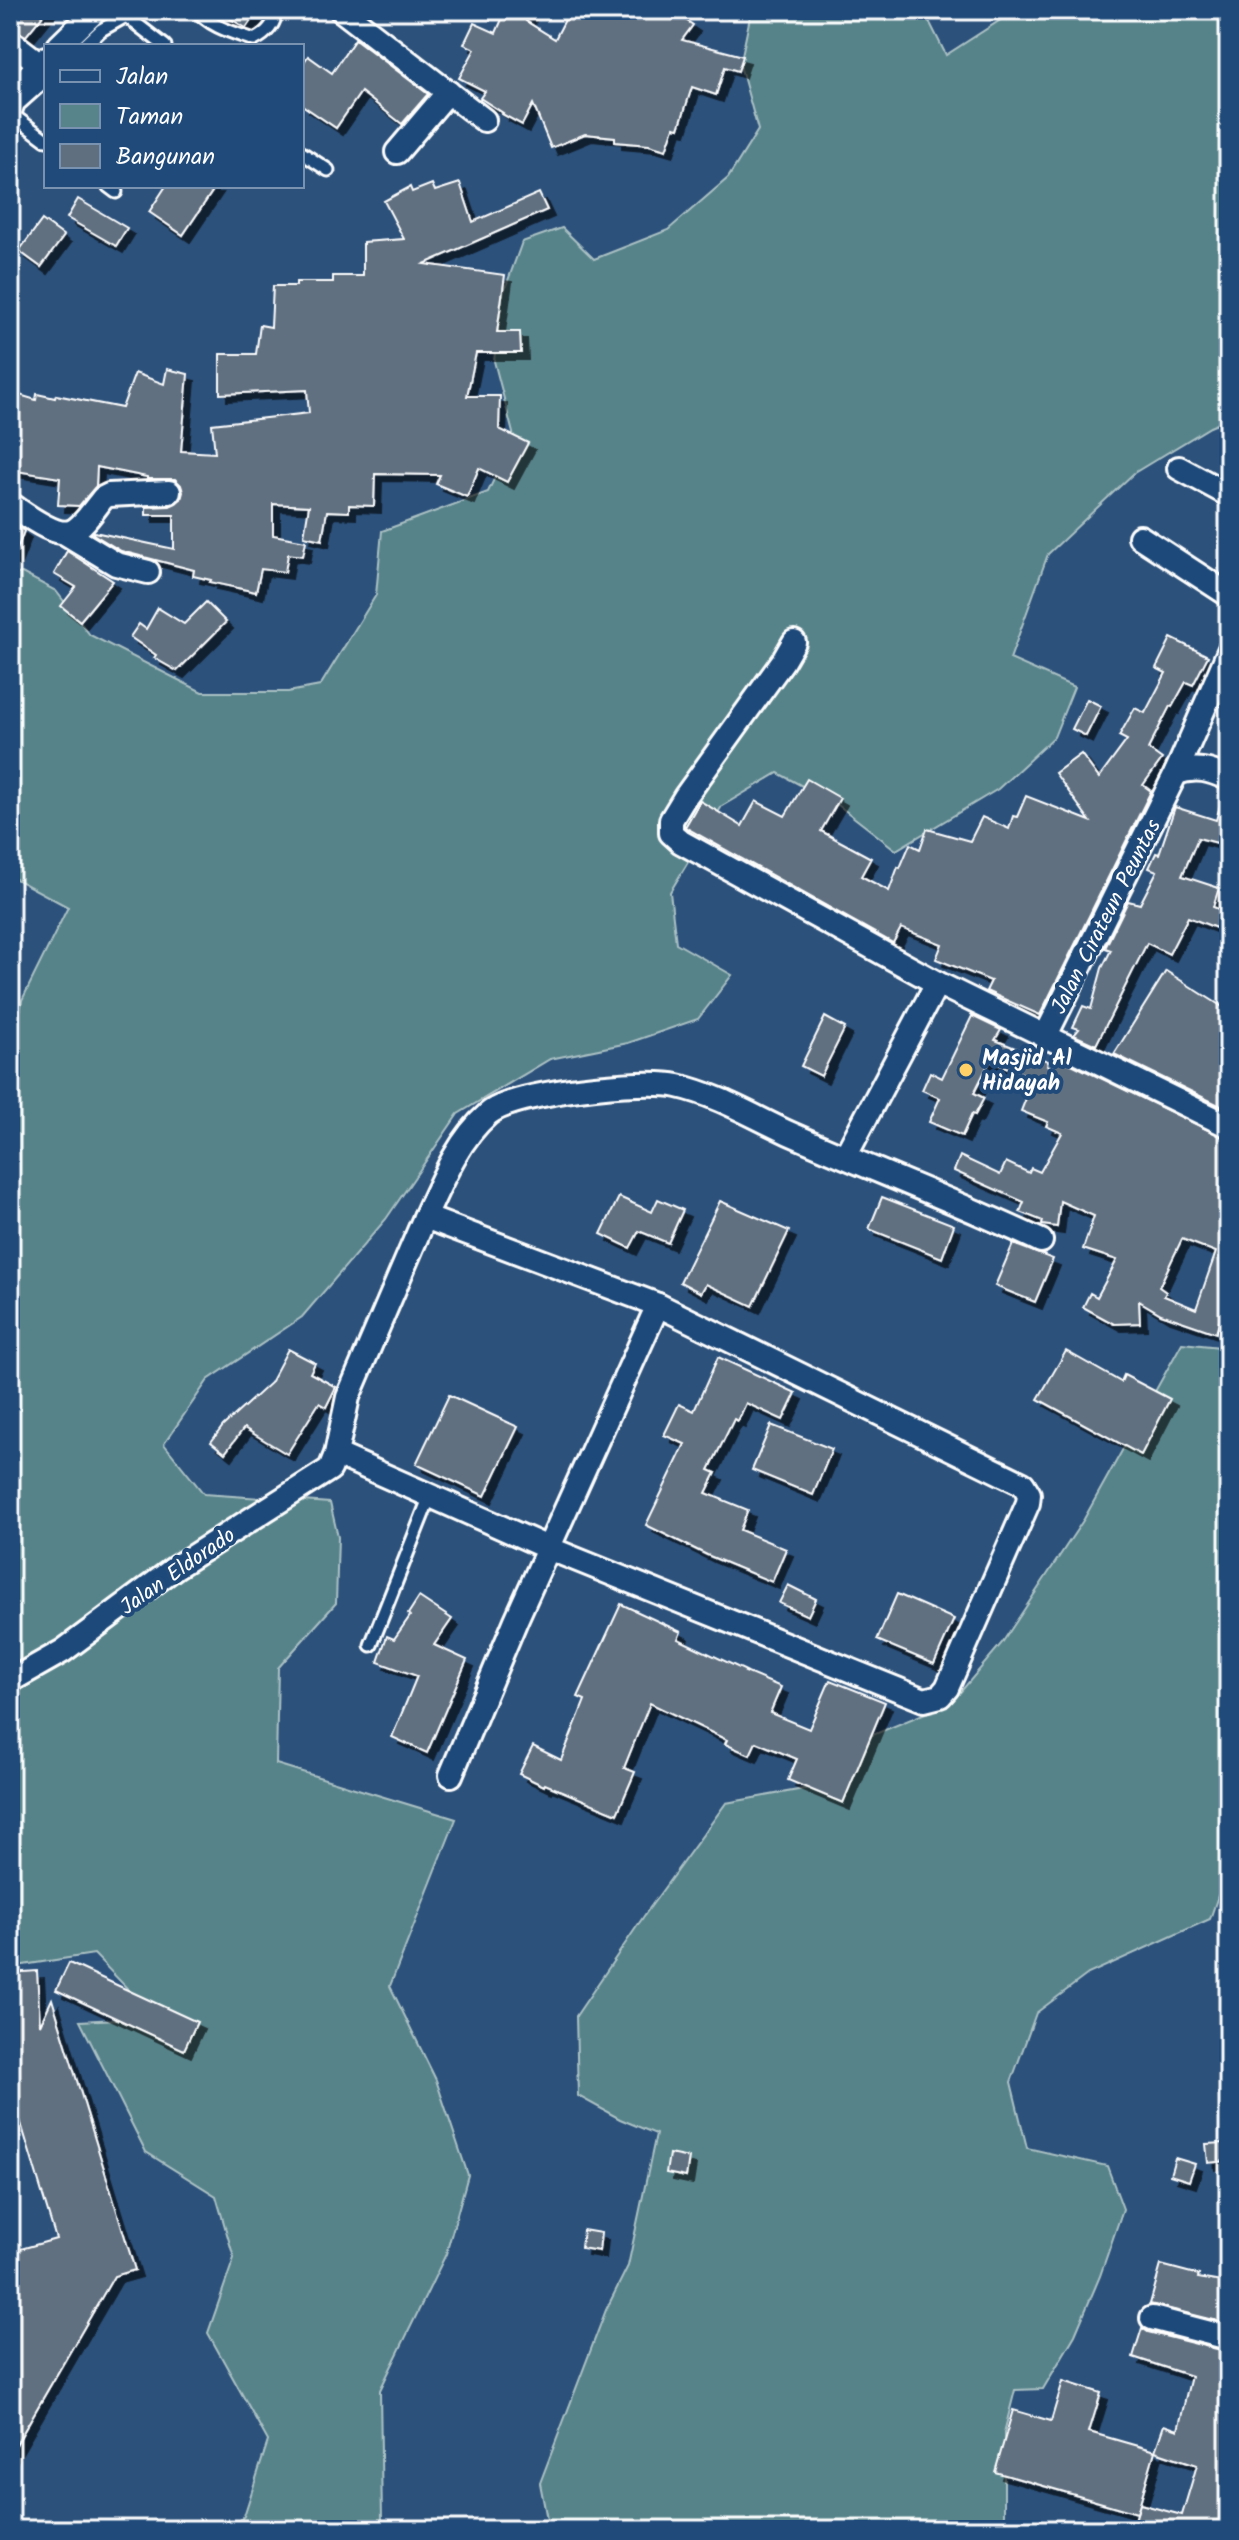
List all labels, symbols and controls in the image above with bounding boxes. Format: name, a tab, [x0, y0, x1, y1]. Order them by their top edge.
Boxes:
legend	[44, 44, 304, 188]
text: Jalan	[116, 58, 168, 97]
text: Taman	[116, 98, 183, 137]
text: Bangunan	[116, 138, 215, 177]
street label: Jalan Cirateun Peuntas	[1043, 813, 1172, 1021]
place label: Masjid Al Hidayah	[982, 1042, 1072, 1102]
marker: Masjid Al Hidayah	[957, 1061, 975, 1079]
street label: Jalan Eldorado	[113, 1519, 244, 1625]

